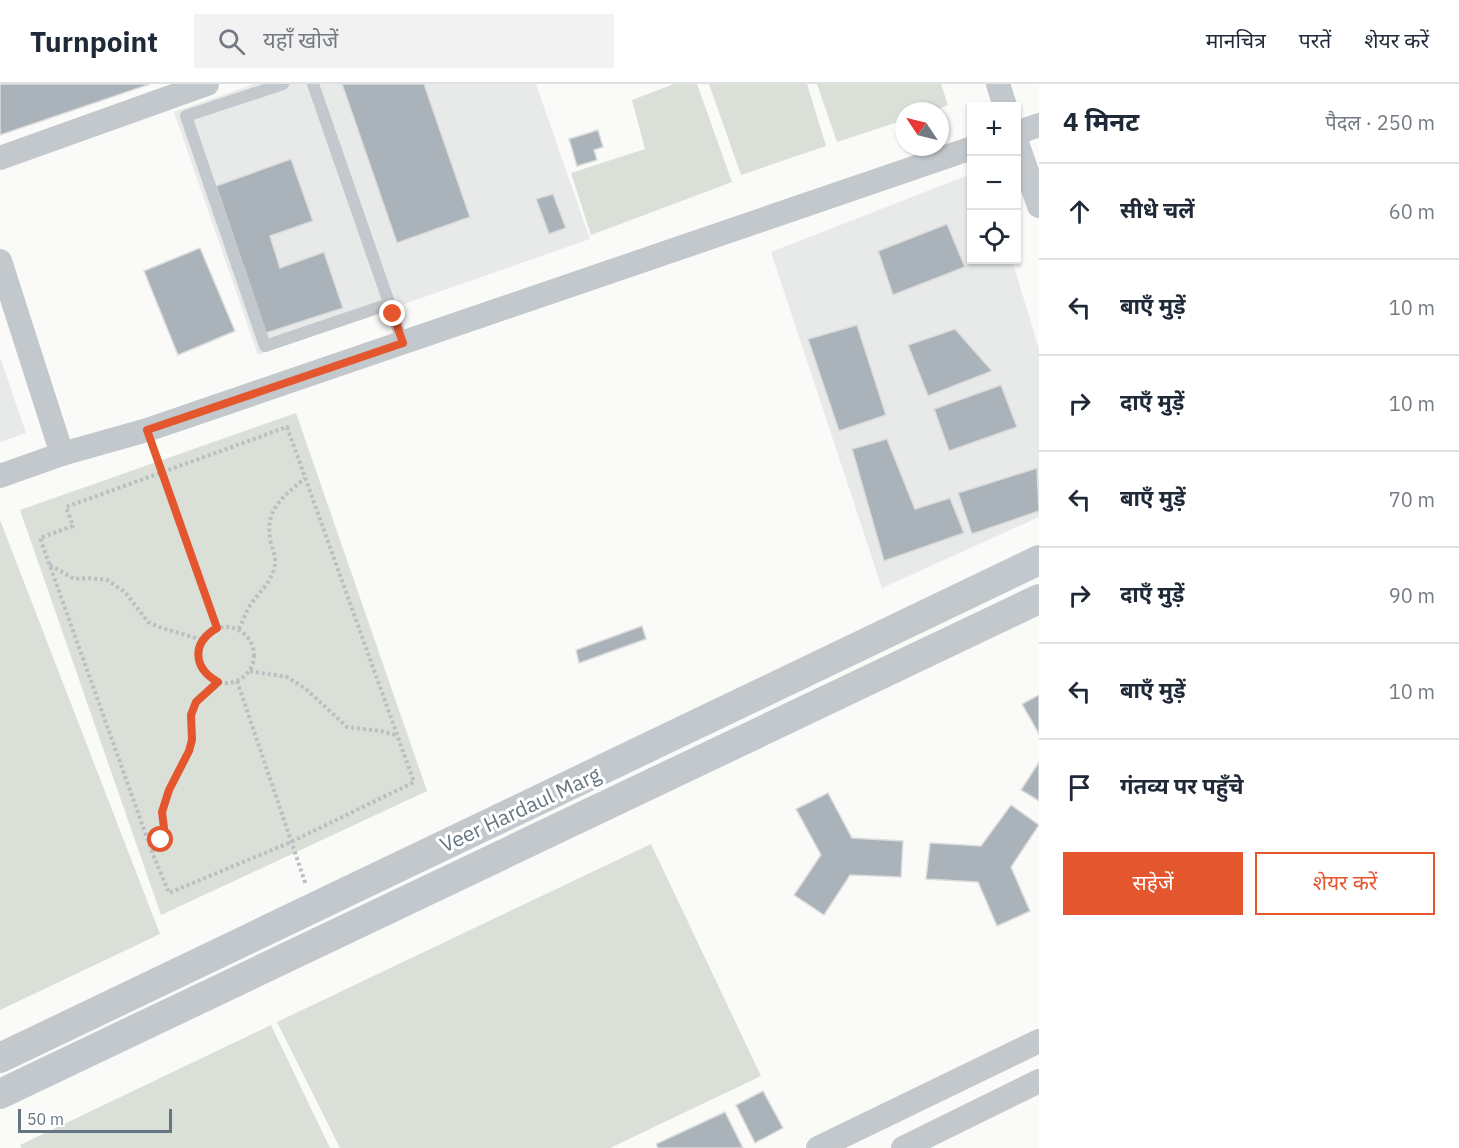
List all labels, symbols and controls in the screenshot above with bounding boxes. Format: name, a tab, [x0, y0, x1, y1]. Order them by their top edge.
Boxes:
search box	[194, 14, 614, 68]
text: Turnpoint	[30, 23, 158, 60]
icon: search	[215, 25, 248, 58]
text: यहाँ खोजें	[263, 25, 338, 54]
text: मानचित्र	[1206, 26, 1266, 54]
text: परतें	[1299, 26, 1331, 54]
text: शेयर करें	[1364, 26, 1429, 54]
north arrow	[895, 102, 949, 156]
map controls	[967, 102, 1021, 264]
button: +	[967, 102, 1021, 156]
text: 4 मिनट	[1063, 104, 1139, 138]
text: पैदल · 250 m	[1325, 109, 1435, 136]
button: −	[967, 156, 1021, 210]
icon: ahead	[1063, 195, 1096, 228]
text: सीधे चलें	[1120, 195, 1195, 224]
text: 60 m	[1389, 198, 1435, 225]
button: locate	[967, 210, 1021, 264]
icon: left	[1063, 291, 1096, 324]
text: बाएँ मुड़ें	[1120, 291, 1186, 320]
text: 10 m	[1389, 294, 1435, 321]
route end	[379, 300, 405, 326]
icon: right	[1063, 387, 1096, 420]
text: दाएँ मुड़ें	[1120, 387, 1184, 416]
text: 10 m	[1389, 390, 1435, 417]
icon: left	[1063, 483, 1096, 516]
text: बाएँ मुड़ें	[1120, 483, 1186, 512]
text: 70 m	[1389, 486, 1435, 513]
icon: right	[1063, 579, 1096, 612]
text: दाएँ मुड़ें	[1120, 579, 1184, 608]
text: 90 m	[1389, 582, 1435, 609]
icon: left	[1063, 675, 1096, 708]
text: बाएँ मुड़ें	[1120, 675, 1186, 704]
text: 10 m	[1389, 678, 1435, 705]
street label: Veer Hardaul Marg	[435, 760, 605, 858]
icon: arrive	[1063, 771, 1096, 804]
text: गंतव्य पर पहुँचे	[1120, 771, 1244, 800]
route start	[147, 826, 173, 852]
button: सहेजें	[1063, 852, 1243, 915]
button: शेयर करें	[1255, 852, 1435, 915]
scale bar	[18, 1106, 172, 1134]
text: 50 m	[27, 1109, 64, 1129]

